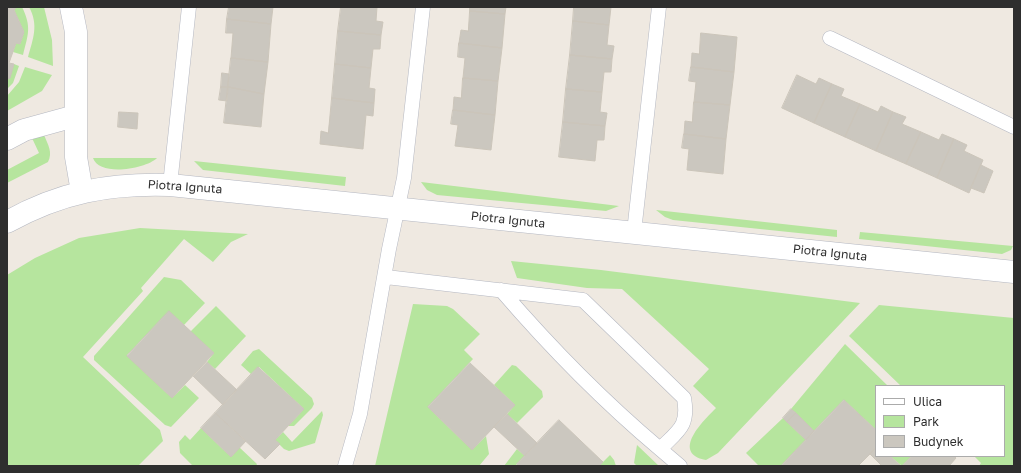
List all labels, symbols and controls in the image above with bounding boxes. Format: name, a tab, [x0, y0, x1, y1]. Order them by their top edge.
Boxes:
street label: Piotra Ignuta	[147, 177, 223, 197]
street label: Piotra Ignuta	[470, 209, 546, 231]
street label: Piotra Ignuta	[792, 242, 868, 264]
legend	[875, 385, 1005, 457]
text: Ulica	[913, 394, 942, 409]
text: Park	[913, 414, 939, 429]
text: Budynek	[913, 434, 964, 449]

